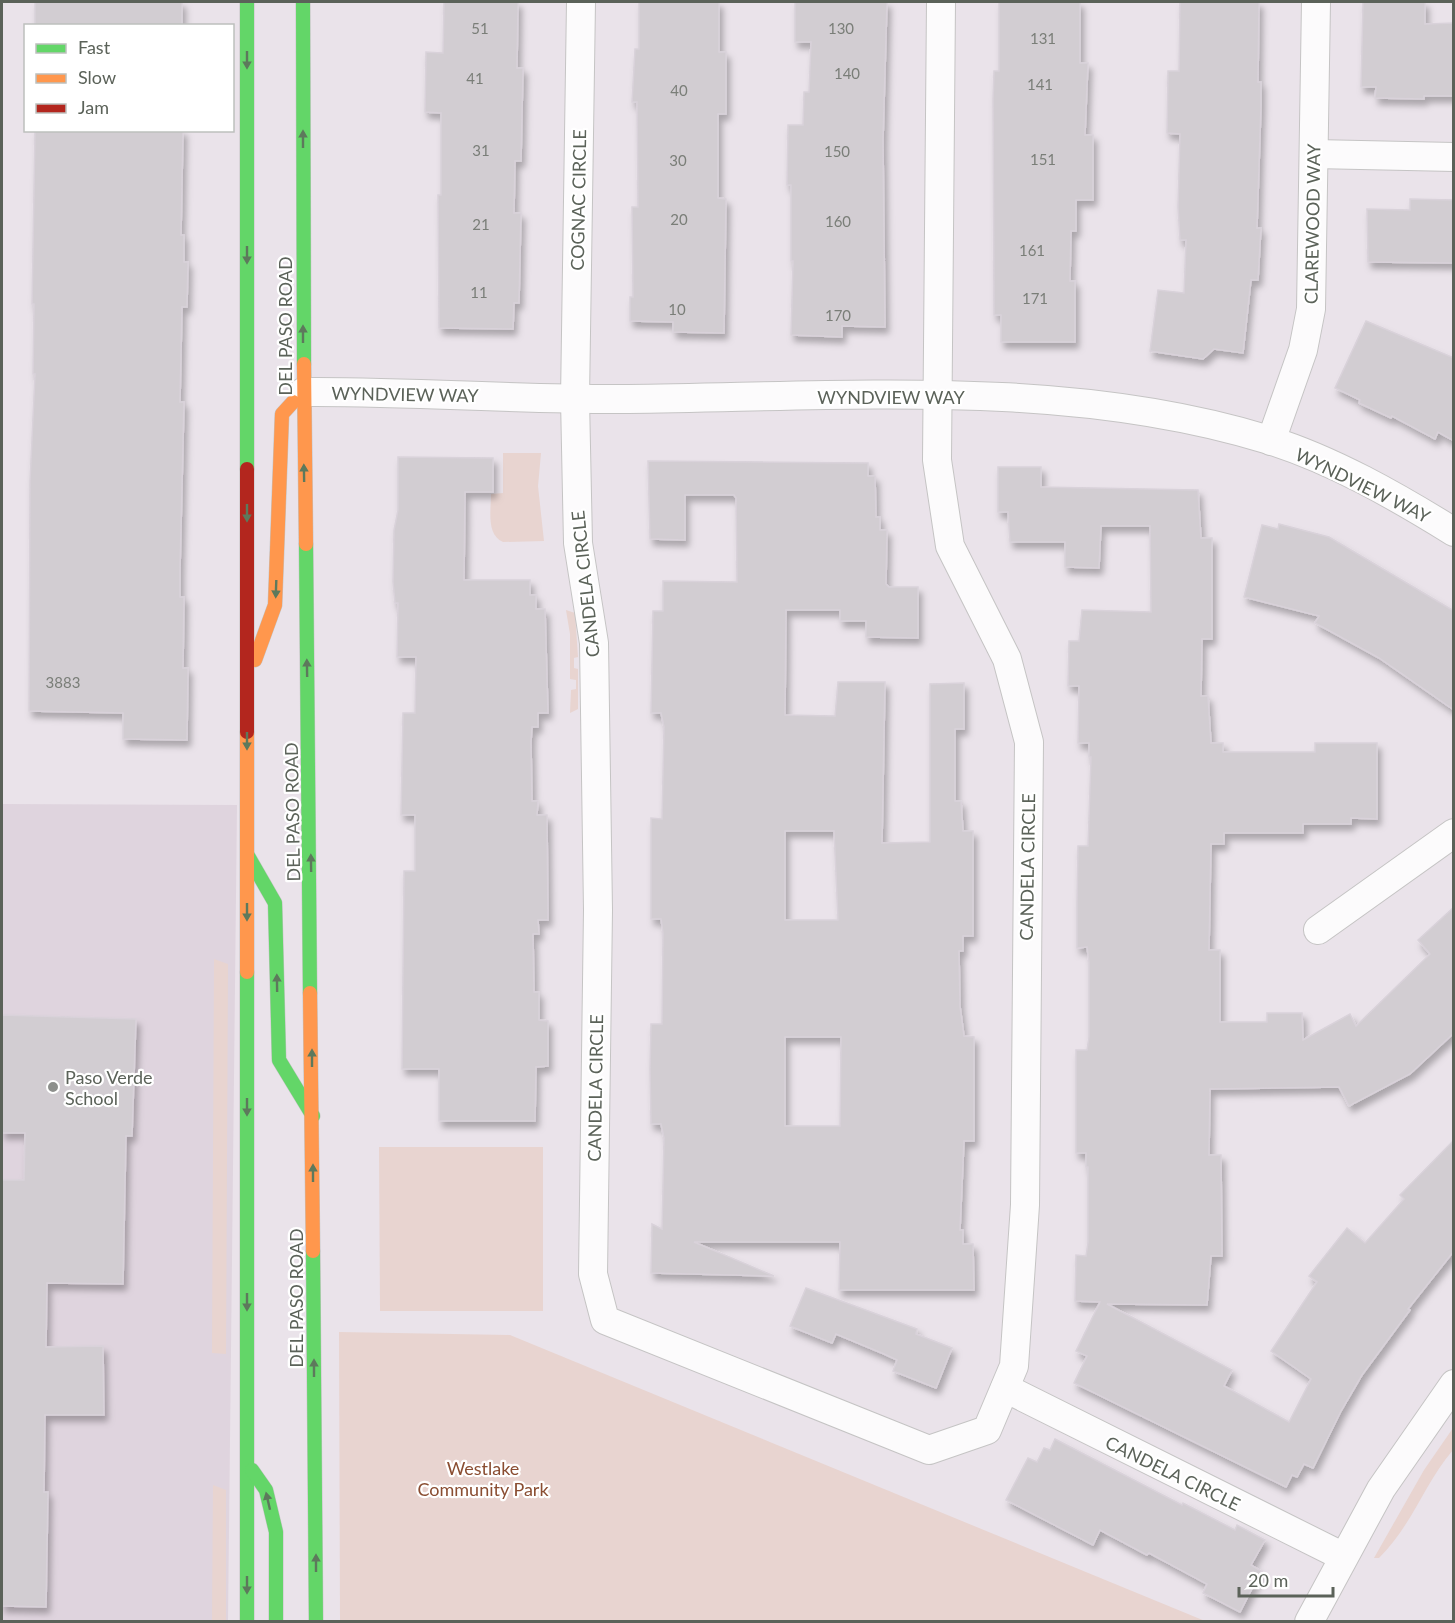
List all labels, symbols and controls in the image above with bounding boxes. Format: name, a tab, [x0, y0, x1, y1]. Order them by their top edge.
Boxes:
house number: 51	[471, 19, 489, 37]
house number: 130	[828, 19, 854, 37]
legend	[24, 24, 234, 132]
house number: 131	[1030, 29, 1056, 47]
text: Fast	[78, 36, 111, 58]
one-way arrow	[242, 50, 252, 69]
house number: 140	[834, 64, 860, 82]
text: Slow	[78, 66, 116, 88]
house number: 41	[466, 69, 484, 87]
house number: 141	[1027, 75, 1053, 93]
house number: 40	[670, 81, 688, 99]
text: Jam	[78, 96, 109, 118]
one-way arrow	[298, 129, 308, 148]
street label: COGNAC CIRCLE	[566, 129, 590, 271]
house number: 31	[472, 141, 490, 159]
house number: 150	[824, 142, 850, 160]
street label: CLAREWOOD WAY	[1300, 143, 1324, 304]
house number: 151	[1030, 150, 1056, 168]
house number: 30	[669, 151, 687, 169]
house number: 20	[670, 210, 688, 228]
house number: 160	[825, 212, 851, 230]
house number: 21	[472, 215, 490, 233]
house number: 161	[1019, 241, 1045, 259]
one-way arrow	[242, 245, 252, 264]
street label: DEL PASO ROAD	[274, 256, 296, 396]
house number: 11	[470, 283, 488, 301]
house number: 171	[1022, 289, 1048, 307]
house number: 10	[668, 300, 686, 318]
house number: 170	[825, 306, 851, 324]
one-way arrow	[298, 324, 308, 343]
street label: WYNDVIEW WAY	[331, 382, 480, 406]
street label: WYNDVIEW WAY	[817, 386, 965, 408]
street label: WYNDVIEW WAY	[1292, 443, 1435, 528]
one-way arrow	[299, 463, 309, 482]
one-way arrow	[242, 503, 252, 522]
street label: CANDELA CIRCLE	[566, 510, 604, 658]
one-way arrow	[271, 580, 280, 599]
one-way arrow	[303, 658, 312, 677]
house number: 3883	[46, 673, 80, 691]
one-way arrow	[242, 731, 252, 750]
street label: DEL PASO ROAD	[280, 742, 304, 882]
street label: CANDELA CIRCLE	[1015, 793, 1039, 941]
one-way arrow	[306, 853, 315, 872]
one-way arrow	[242, 903, 252, 922]
one-way arrow	[272, 974, 282, 993]
street label: CANDELA CIRCLE	[583, 1014, 607, 1162]
one-way arrow	[308, 1048, 317, 1067]
place label: Paso Verde School	[65, 1066, 153, 1109]
marker: Paso Verde School	[46, 1080, 60, 1094]
one-way arrow	[242, 1098, 252, 1117]
one-way arrow	[308, 1164, 318, 1183]
street label: DEL PASO ROAD	[285, 1228, 307, 1368]
one-way arrow	[242, 1293, 252, 1312]
one-way arrow	[310, 1359, 319, 1378]
street label: CANDELA CIRCLE	[1102, 1431, 1244, 1515]
park label: Westlake Community Park	[417, 1457, 549, 1500]
one-way arrow	[263, 1492, 273, 1510]
one-way arrow	[311, 1554, 320, 1573]
scale bar	[1239, 1560, 1334, 1598]
text: 20 m	[1248, 1569, 1288, 1591]
one-way arrow	[242, 1576, 252, 1595]

